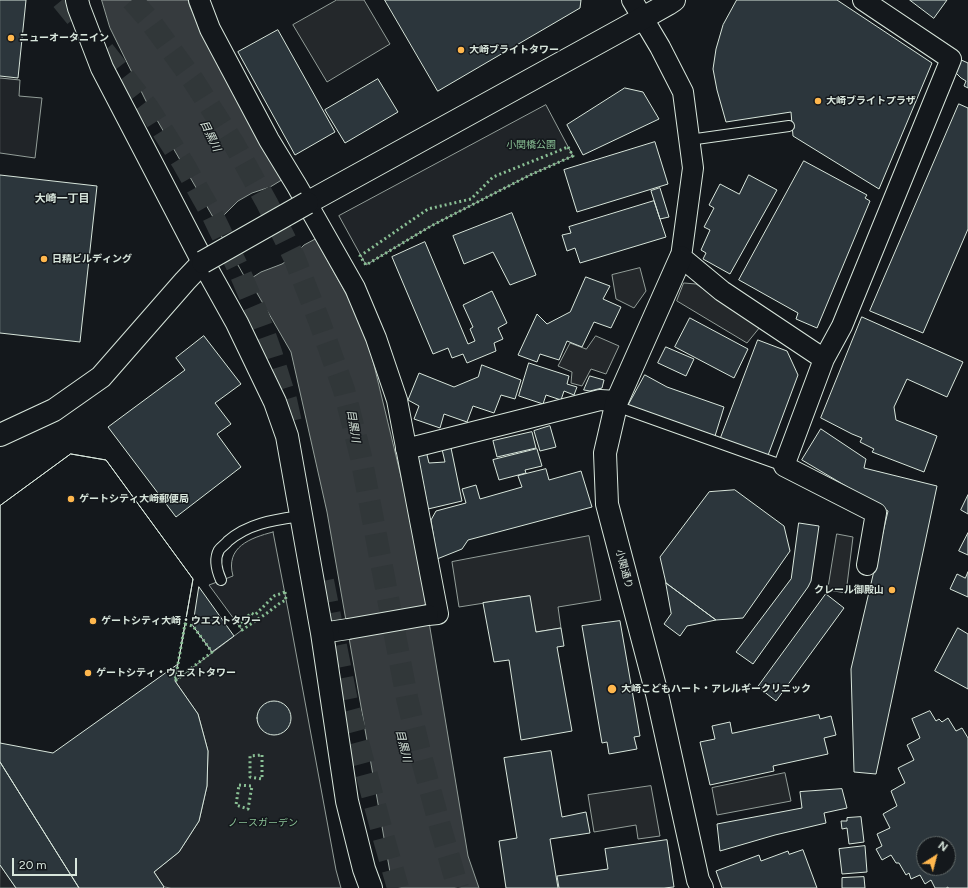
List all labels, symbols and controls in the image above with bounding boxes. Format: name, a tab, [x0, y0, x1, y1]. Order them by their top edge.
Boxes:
place label: ニューオータニイン	[19, 32, 109, 44]
marker: ニューオータニイン	[6, 33, 16, 43]
place label: 大崎ブライトタワー	[469, 44, 559, 56]
marker: 大崎ブライトタワー	[456, 45, 466, 55]
place label: 大崎ブライトプラザ	[826, 95, 916, 107]
marker: 大崎ブライトプラザ	[813, 96, 823, 106]
water label: 目黒川	[197, 118, 223, 154]
park label: 小関橋公園	[506, 139, 556, 151]
district label: 大崎一丁目	[35, 192, 89, 206]
place label: 日精ビルディング	[52, 253, 132, 265]
marker: 日精ビルディング	[39, 254, 49, 264]
water label: 目黒川	[344, 409, 362, 443]
place label: ゲートシティ大崎郵便局	[79, 493, 189, 505]
marker: ゲートシティ大崎郵便局	[66, 494, 76, 504]
street label: 小関通り	[613, 548, 635, 590]
place label: クレール御殿山	[814, 584, 884, 596]
marker: クレール御殿山	[887, 585, 897, 595]
place label: ゲートシティ大崎・ウエストタワー	[101, 615, 261, 627]
marker: ゲートシティ大崎・ウエストタワー	[88, 616, 98, 626]
place label: ゲートシティ・ウェストタワー	[96, 667, 236, 679]
marker: ゲートシティ・ウェストタワー	[83, 668, 93, 678]
marker: 大崎こどもハート・アレルギークリニック	[606, 683, 618, 695]
place label: 大崎こどもハート・アレルギークリニック	[621, 683, 811, 695]
water label: 目黒川	[393, 728, 413, 764]
park label: ノースガーデン	[228, 817, 298, 829]
north arrow	[916, 836, 956, 876]
text: N	[935, 839, 950, 854]
scale bar	[14, 850, 79, 876]
text: 20 m	[19, 858, 47, 872]

